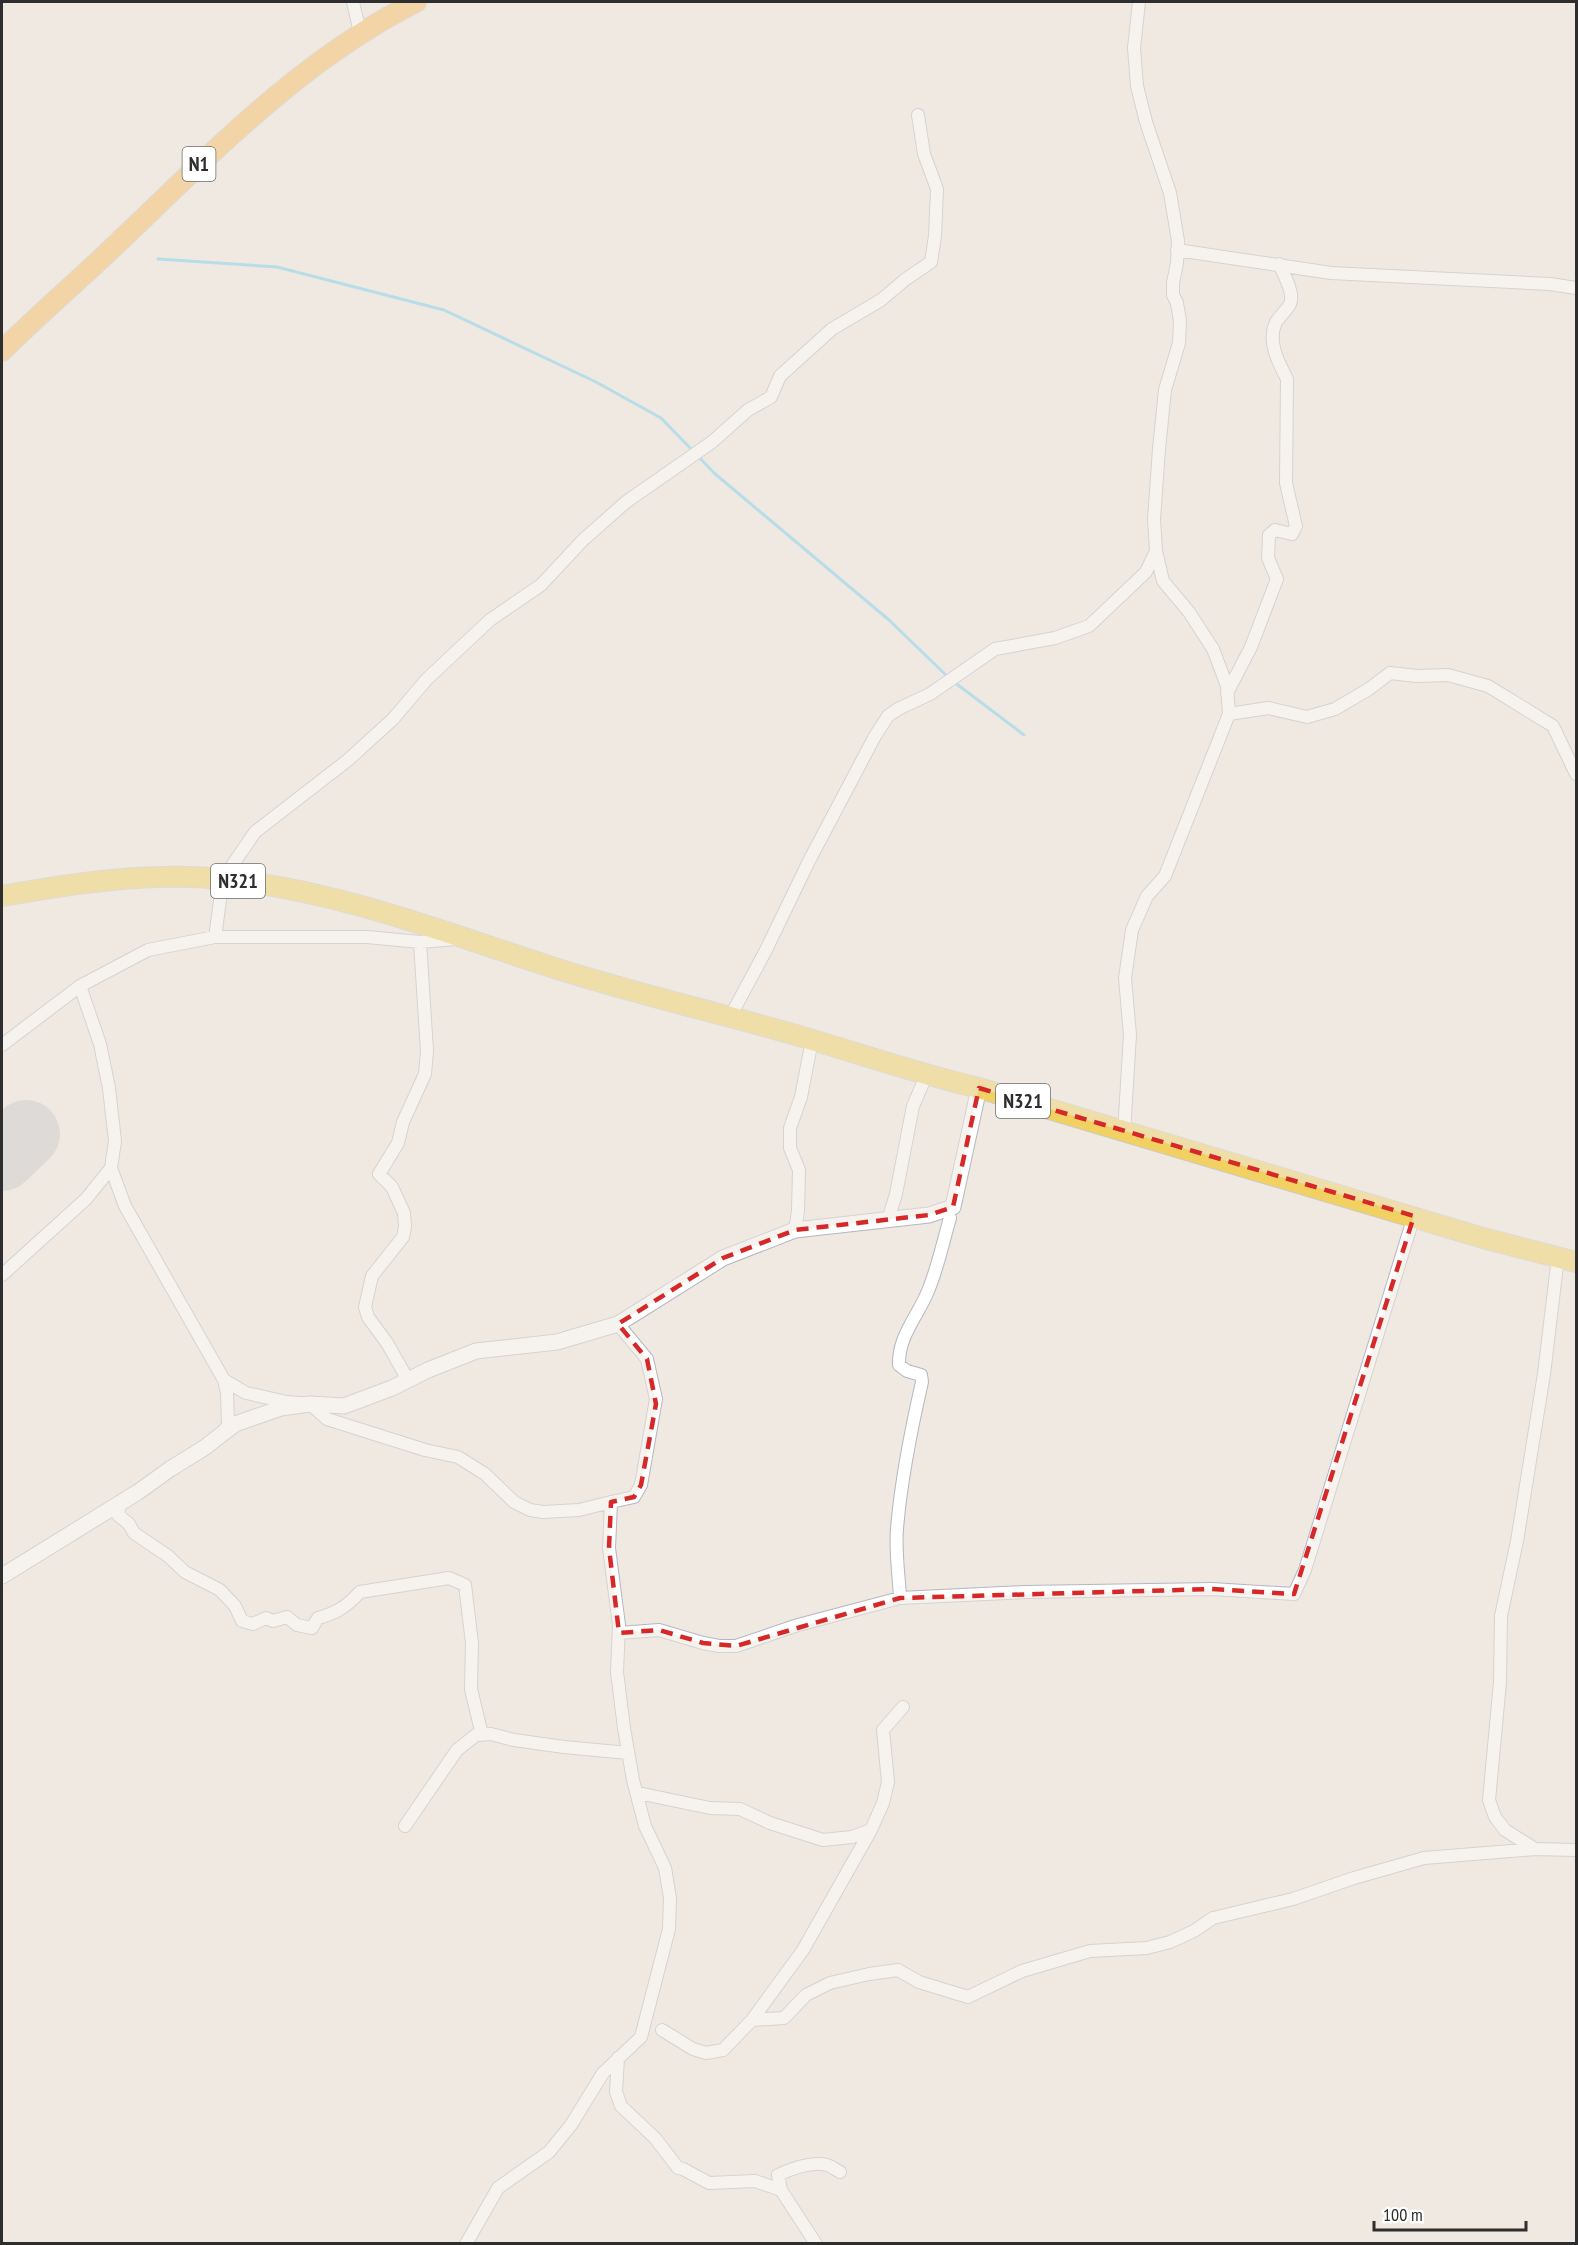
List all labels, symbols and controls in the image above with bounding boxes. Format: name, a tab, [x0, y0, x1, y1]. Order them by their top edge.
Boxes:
road number: N1	[182, 147, 216, 181]
road number: N321	[211, 864, 265, 898]
road number: N321	[996, 1084, 1050, 1118]
scale bar	[1374, 2194, 1526, 2232]
text: 100 m	[1383, 2203, 1423, 2226]

